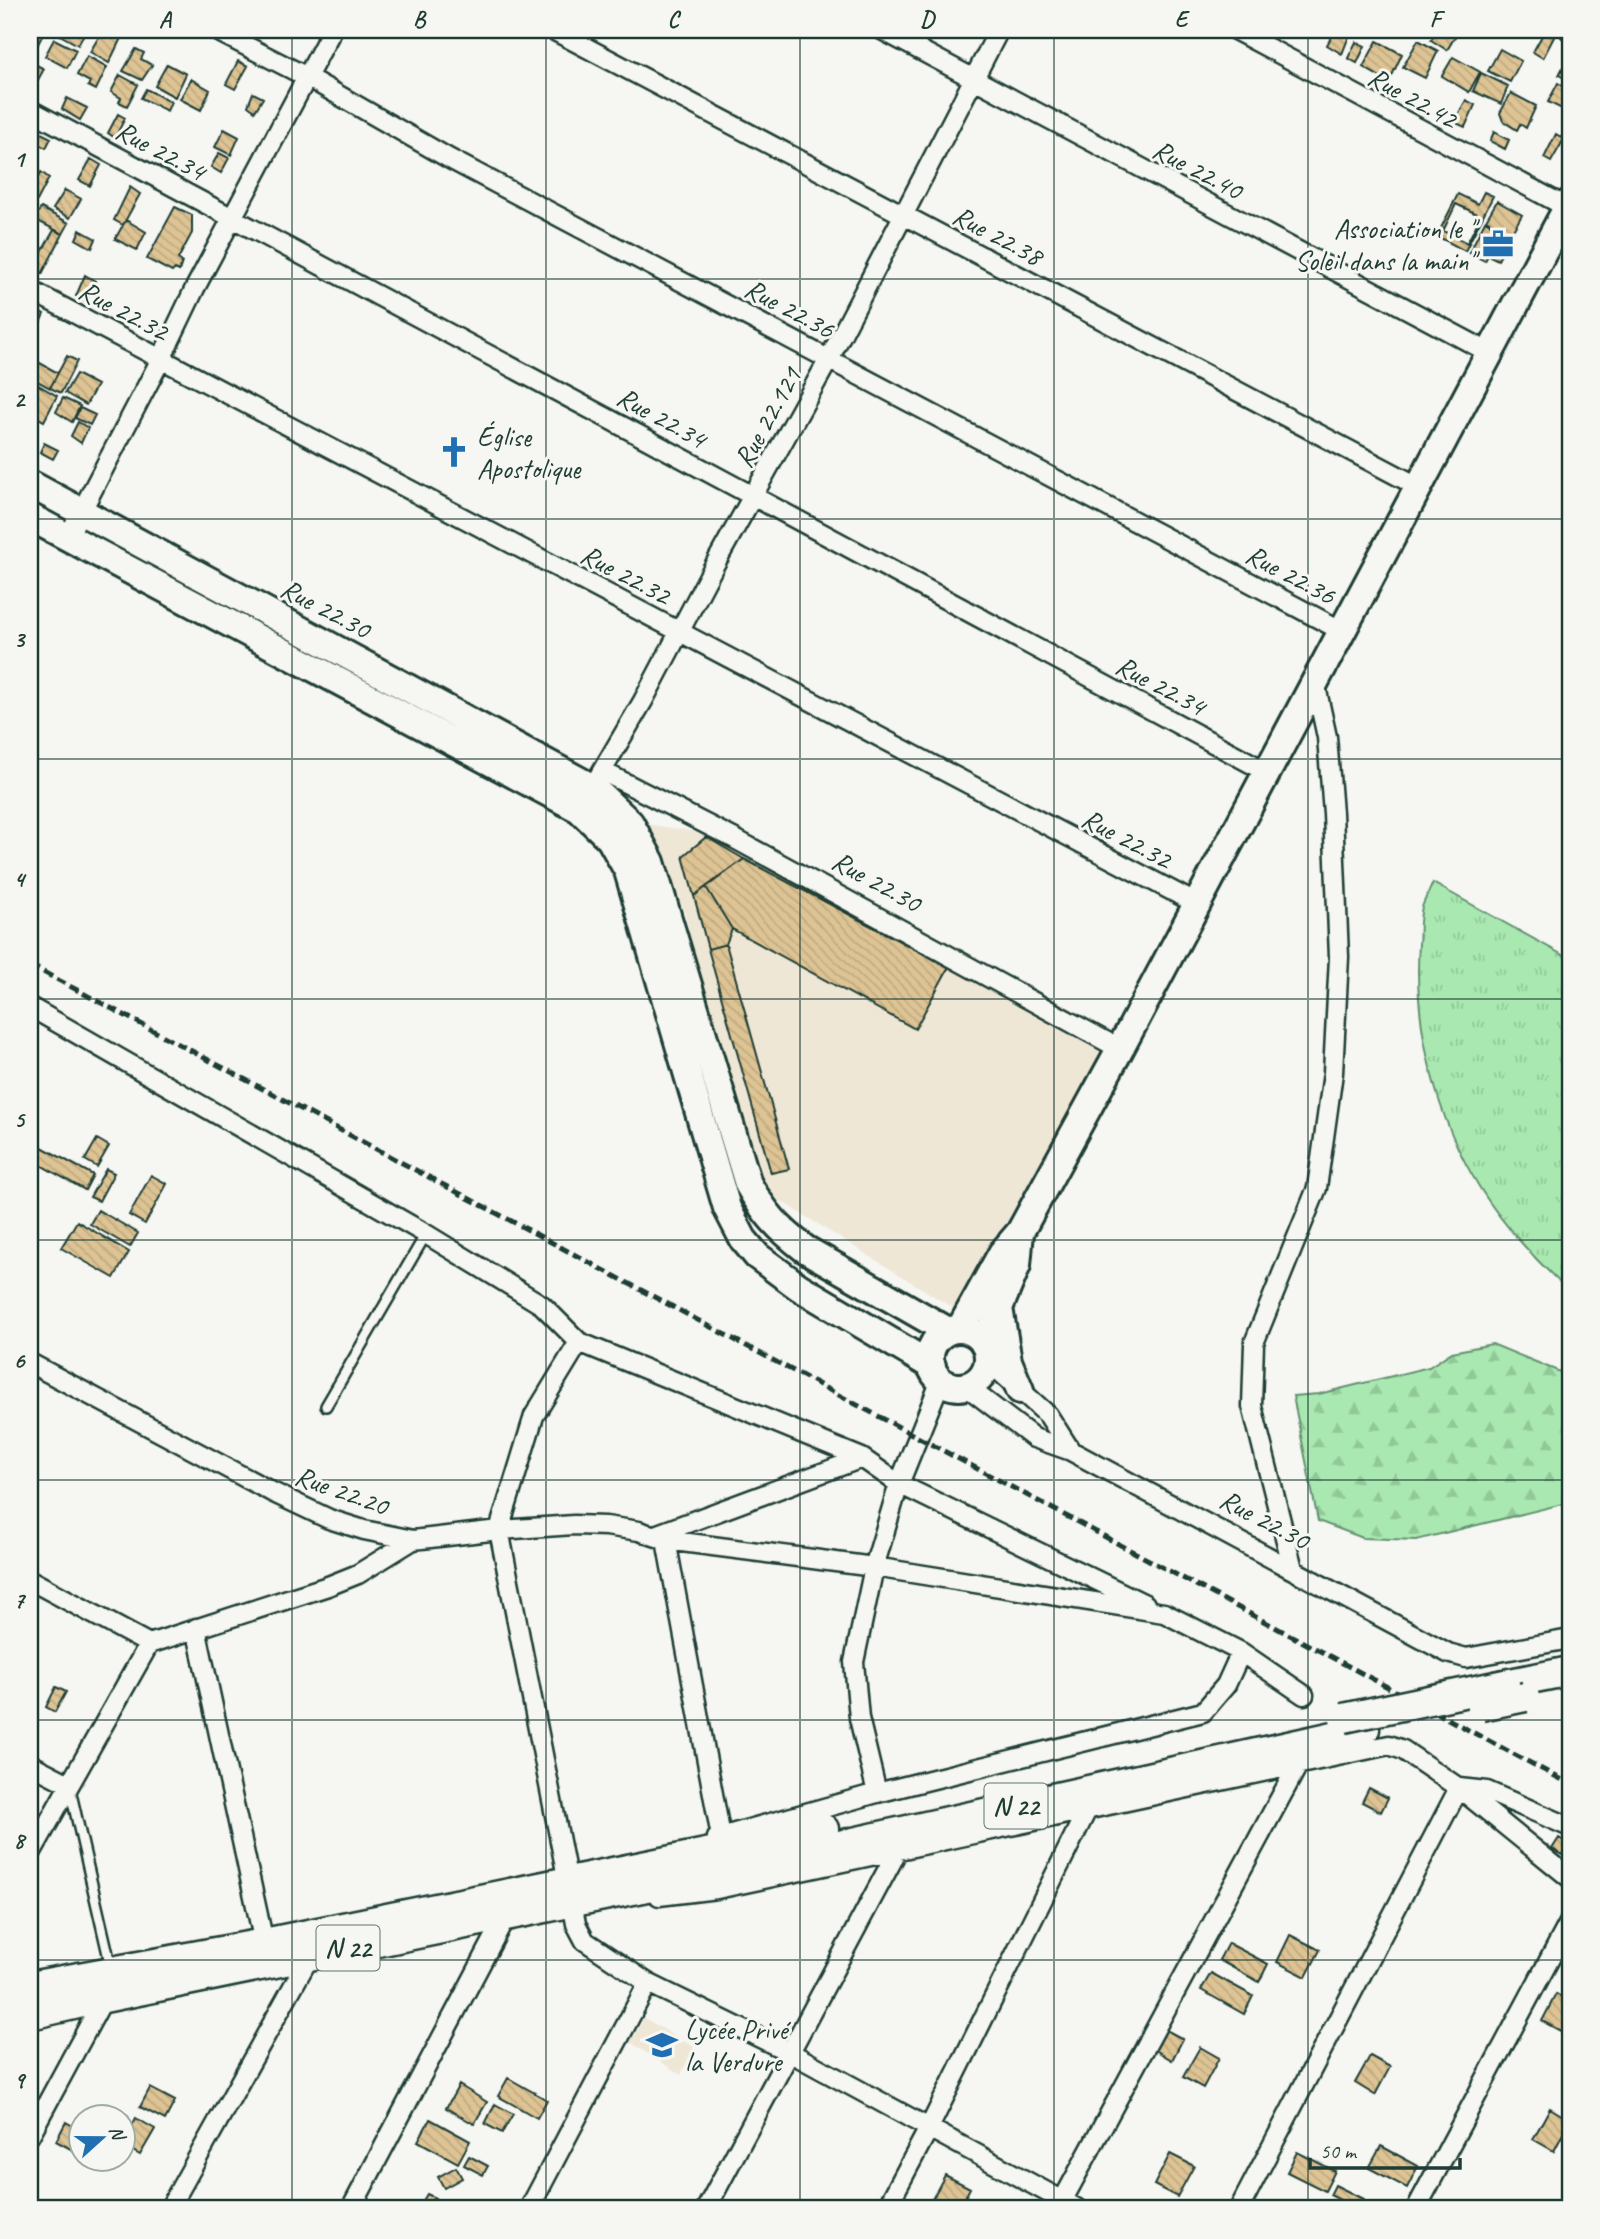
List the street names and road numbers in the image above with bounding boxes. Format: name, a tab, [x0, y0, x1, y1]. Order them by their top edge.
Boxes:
street label: Rue 22.42	[1362, 59, 1465, 137]
street label: Rue 22.34	[110, 112, 214, 190]
street label: Rue 22.40	[1147, 131, 1251, 209]
street label: Rue 22.38	[947, 197, 1051, 275]
street label: Rue 22.36	[739, 270, 842, 347]
street label: Rue 22.32	[73, 272, 177, 350]
street label: Rue 22.121	[726, 360, 810, 473]
street label: Rue 22.34	[611, 379, 714, 457]
street label: Rue 22.32	[575, 536, 679, 614]
street label: Rue 22.36	[1240, 536, 1343, 613]
street label: Rue 22.30	[275, 570, 379, 648]
street label: Rue 22.34	[1110, 647, 1214, 725]
street label: Rue 22.32	[1076, 800, 1180, 878]
street label: Rue 22.30	[826, 843, 929, 921]
street label: Rue 22.20	[291, 1458, 395, 1524]
street label: Rue 22.30	[1214, 1481, 1318, 1559]
road number: N 22	[984, 1784, 1048, 1828]
road number: N 22	[316, 1926, 380, 1970]

